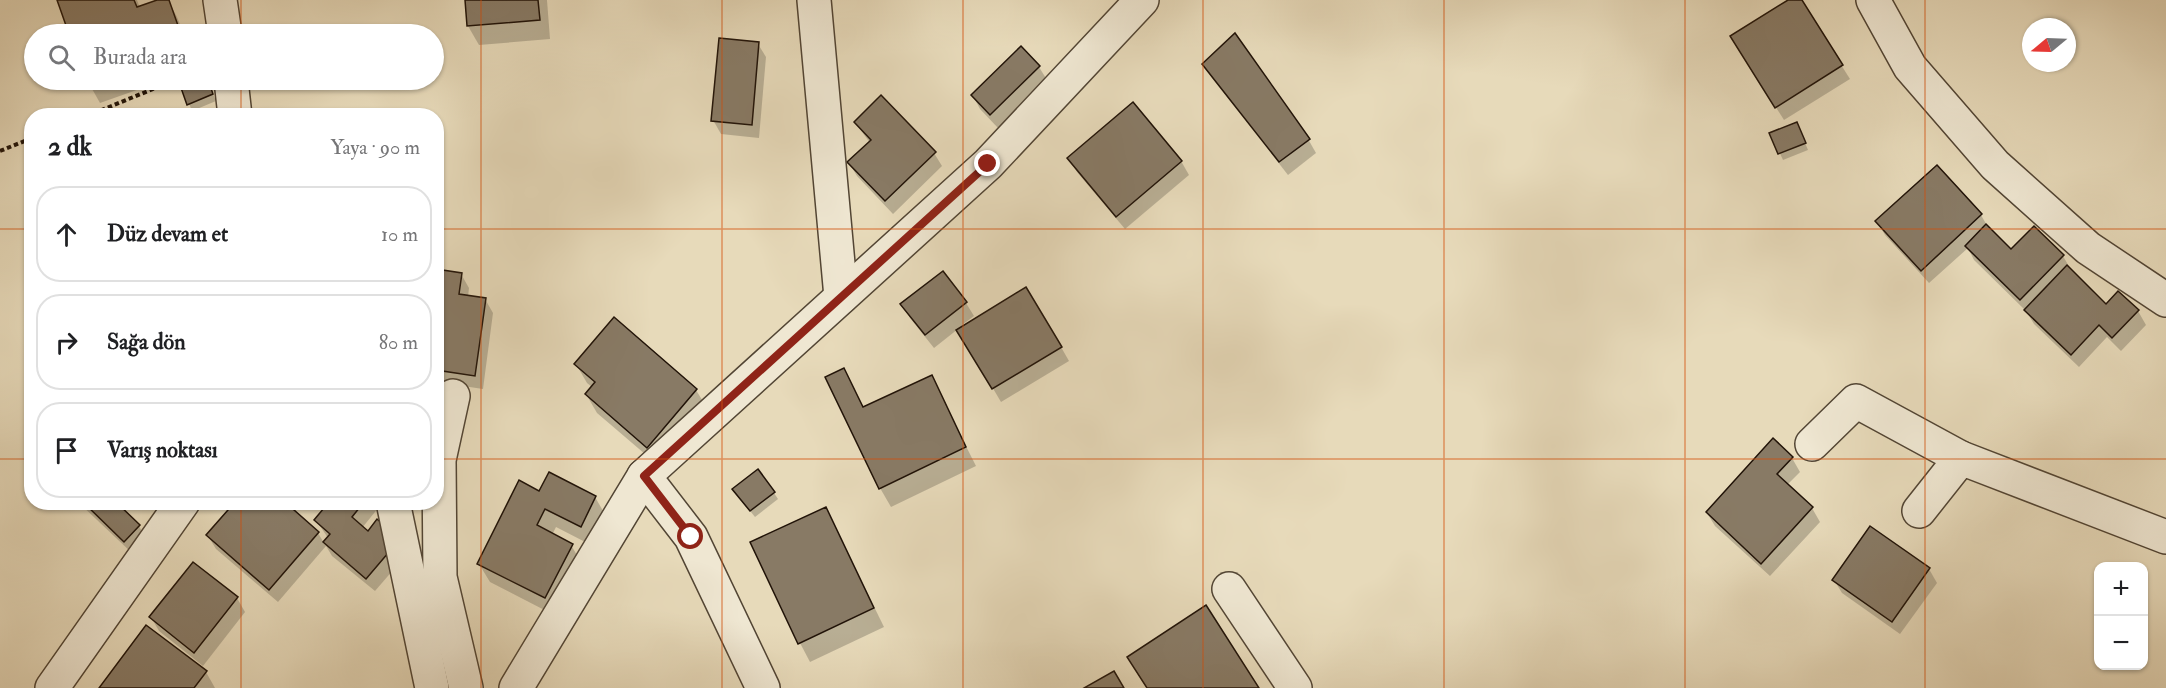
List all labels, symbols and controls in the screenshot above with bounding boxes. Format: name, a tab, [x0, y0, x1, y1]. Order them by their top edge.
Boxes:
north arrow	[2022, 18, 2076, 72]
search box	[24, 24, 444, 90]
icon: search	[45, 41, 78, 74]
text: Burada ara	[93, 43, 187, 71]
text: 2 dk	[48, 131, 92, 163]
text: Yaya · 90 m	[330, 135, 420, 160]
route end	[974, 150, 1000, 176]
icon: ahead	[50, 218, 83, 251]
text: Düz devam et	[107, 220, 228, 248]
text: 10 m	[381, 222, 418, 247]
icon: right	[50, 326, 83, 359]
text: Sağa dön	[107, 328, 186, 356]
text: 80 m	[379, 330, 418, 355]
icon: arrive	[50, 434, 83, 467]
text: Varış noktası	[107, 436, 218, 464]
route start	[677, 523, 703, 549]
map controls	[2094, 562, 2148, 670]
button: +	[2094, 562, 2148, 616]
button: −	[2094, 616, 2148, 670]

